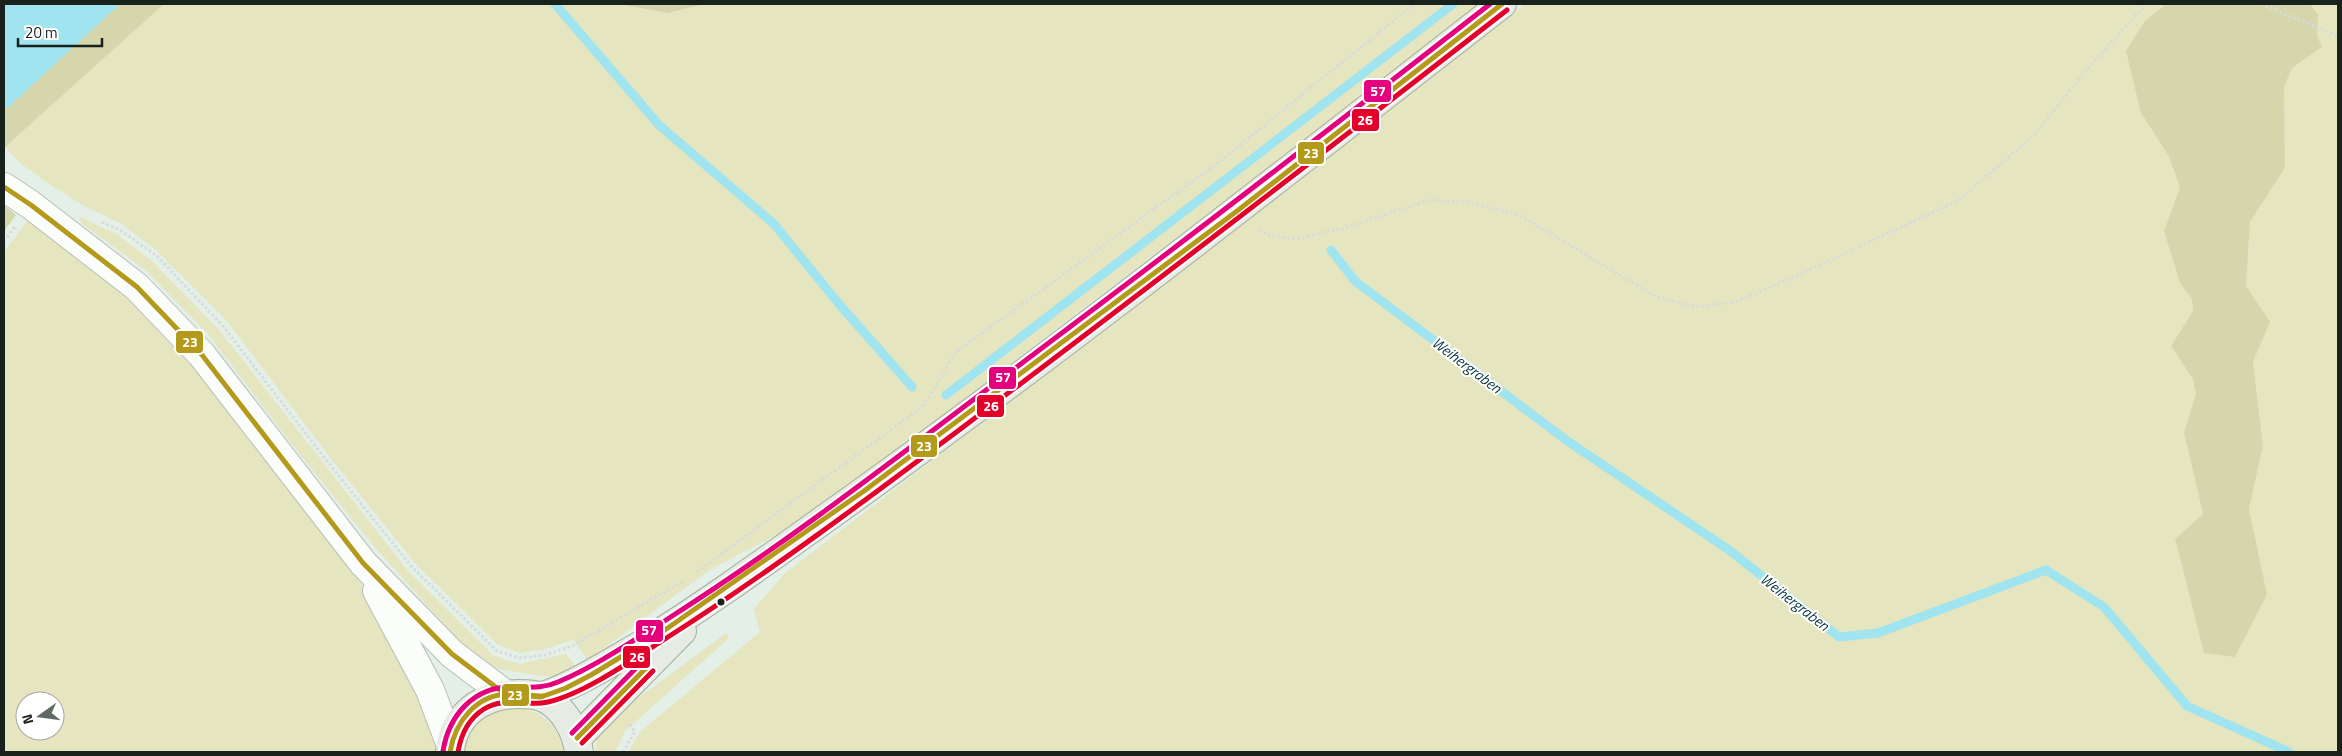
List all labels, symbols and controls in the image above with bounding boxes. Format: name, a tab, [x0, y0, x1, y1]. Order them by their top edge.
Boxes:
scale bar	[18, 15, 101, 47]
text: 20 m	[25, 21, 58, 44]
line badge: 57	[1363, 79, 1392, 103]
text: 57	[1370, 80, 1386, 101]
line badge: 26	[1351, 108, 1380, 132]
text: 26	[1357, 109, 1373, 130]
line badge: 23	[1297, 141, 1325, 165]
text: 23	[1303, 142, 1319, 163]
line badge: 23	[175, 330, 204, 354]
text: 23	[182, 331, 198, 352]
water label: Weihergraben	[1427, 331, 1507, 399]
line badge: 57	[988, 366, 1017, 390]
text: 57	[995, 366, 1011, 387]
line badge: 26	[976, 394, 1005, 418]
text: 26	[983, 395, 999, 416]
line badge: 23	[910, 434, 938, 458]
text: 23	[916, 435, 932, 456]
water label: Weihergraben	[1756, 568, 1835, 637]
unlabelled marker	[716, 597, 726, 607]
line badge: 57	[635, 619, 664, 643]
text: 57	[641, 619, 657, 640]
line badge: 26	[622, 645, 651, 669]
text: 26	[629, 646, 645, 667]
line badge: 23	[501, 683, 530, 707]
text: 23	[507, 684, 523, 705]
north arrow	[15, 691, 65, 741]
text: N	[16, 712, 38, 727]

